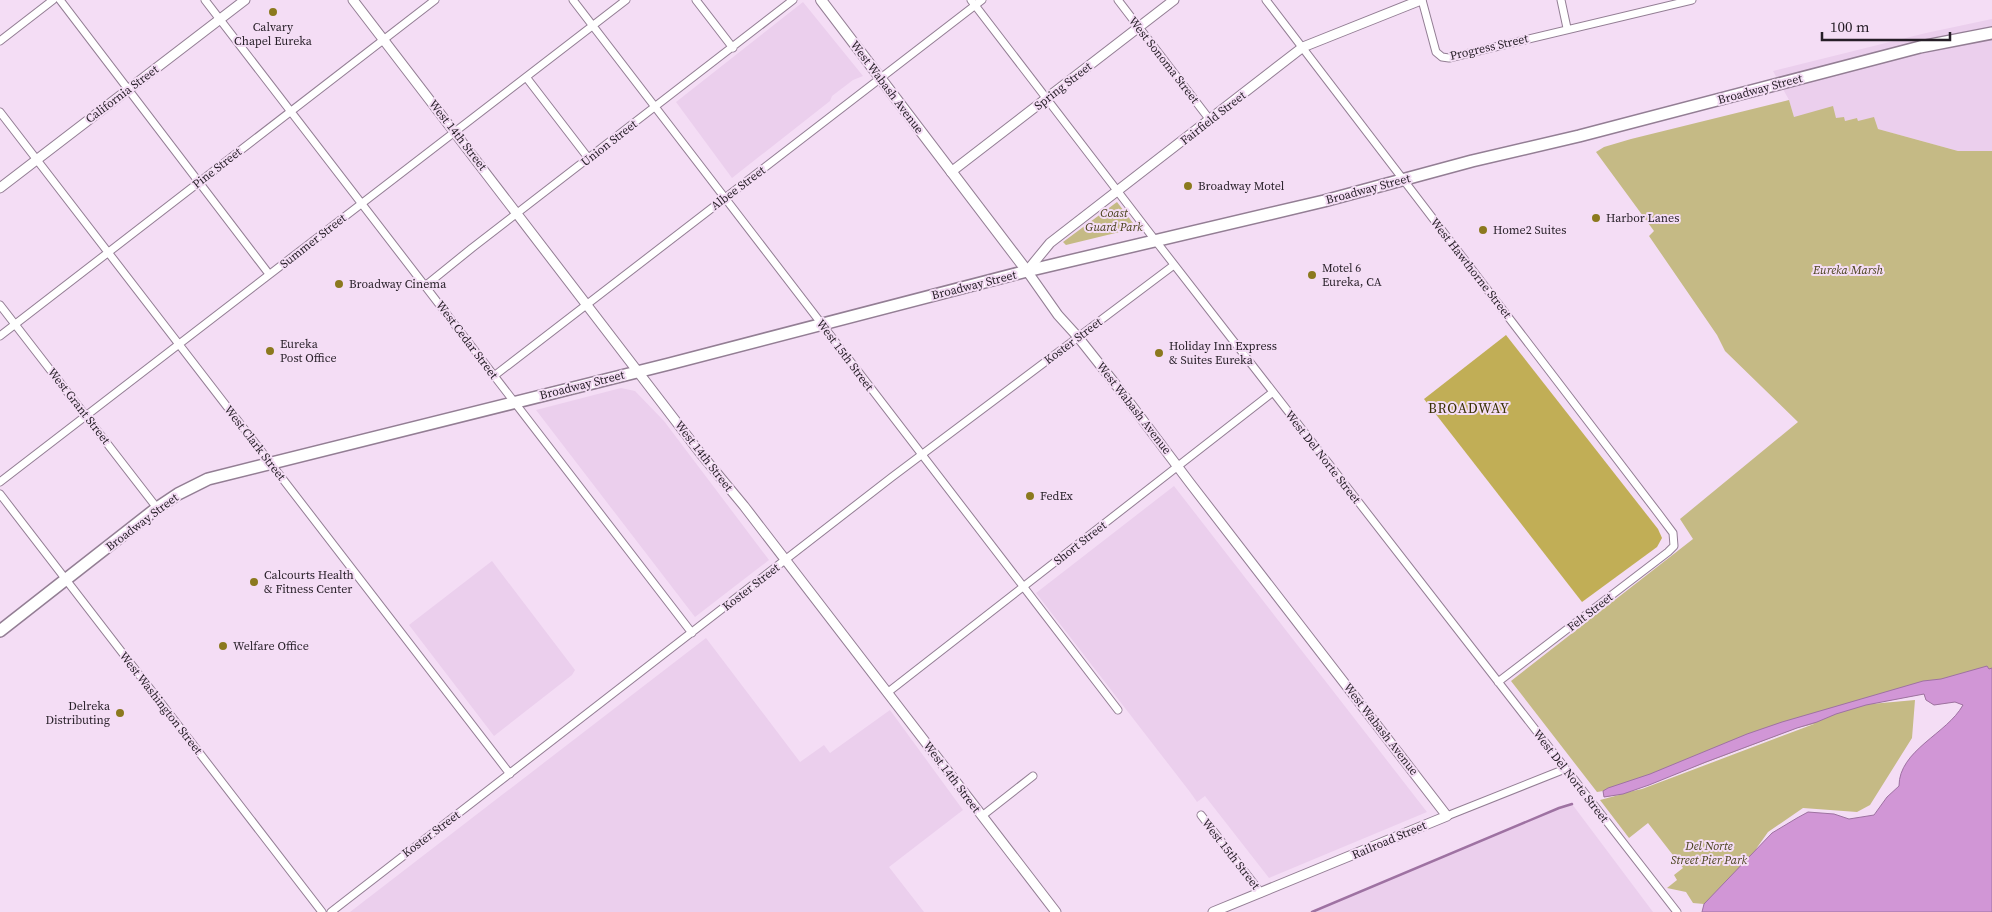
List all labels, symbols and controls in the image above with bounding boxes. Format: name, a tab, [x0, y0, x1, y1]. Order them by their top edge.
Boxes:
marker: Calvary Chapel Eureka	[267, 6, 279, 18]
scale bar	[1822, 10, 1950, 42]
street label: West Sonoma Street	[1125, 13, 1203, 107]
text: 100 m	[1830, 16, 1870, 37]
place label: Calvary Chapel Eureka	[234, 19, 313, 49]
street label: Progress Street	[1448, 30, 1530, 64]
street label: West Wabash Avenue	[847, 37, 927, 137]
street label: Spring Street	[1031, 58, 1095, 114]
street label: California Street	[82, 61, 162, 127]
street label: Broadway Street	[1716, 70, 1804, 108]
street label: Fairfield Street	[1177, 87, 1249, 149]
street label: West 14th Street	[425, 96, 491, 174]
street label: Union Street	[578, 116, 640, 170]
street label: Pine Street	[189, 144, 245, 192]
street label: Albee Street	[707, 162, 769, 214]
street label: Broadway Street	[1324, 170, 1412, 208]
place label: Broadway Motel	[1198, 178, 1285, 194]
marker: Broadway Motel	[1182, 180, 1194, 192]
park label: Coast Guard Park	[1085, 205, 1143, 235]
street label: Summer Street	[277, 210, 349, 272]
place label: Harbor Lanes	[1606, 210, 1679, 226]
marker: Harbor Lanes	[1590, 212, 1602, 224]
street label: West Hawthorne Street	[1427, 215, 1515, 321]
place label: Home2 Suites	[1493, 222, 1566, 238]
marker: Home2 Suites	[1477, 224, 1489, 236]
place label: Motel 6 Eureka, CA	[1322, 260, 1382, 290]
park label: Eureka Marsh	[1812, 262, 1884, 278]
street label: Broadway Street	[930, 267, 1018, 303]
marker: Motel 6 Eureka, CA	[1306, 269, 1318, 281]
place label: Broadway Cinema	[349, 276, 447, 292]
marker: Broadway Cinema	[333, 278, 345, 290]
street label: West Cedar Street	[432, 298, 502, 382]
street label: Koster Street	[1041, 314, 1105, 368]
street label: West 15th Street	[813, 316, 877, 394]
place label: Eureka Post Office	[280, 336, 337, 366]
place label: Holiday Inn Express & Suites Eureka	[1169, 338, 1277, 368]
marker: Eureka Post Office	[264, 345, 276, 357]
marker: Holiday Inn Express & Suites Eureka	[1153, 347, 1165, 359]
street label: West Wabash Avenue	[1093, 359, 1175, 457]
street label: West Grant Street	[44, 364, 114, 448]
street label: Broadway Street	[538, 367, 626, 403]
district label: BROADWAY	[1428, 398, 1510, 418]
street label: West Clark Street	[221, 402, 289, 484]
street label: West Del Norte Street	[1282, 407, 1364, 507]
street label: West 14th Street	[671, 417, 737, 495]
place label: FedEx	[1040, 488, 1074, 504]
street label: Broadway Street	[103, 489, 182, 555]
marker: FedEx	[1024, 490, 1036, 502]
street label: Short Street	[1050, 517, 1110, 569]
street label: Koster Street	[719, 560, 783, 614]
place label: Calcourts Health & Fitness Center	[264, 567, 354, 597]
marker: Calcourts Health & Fitness Center	[248, 576, 260, 588]
street label: Felt Street	[1564, 589, 1616, 635]
place label: Welfare Office	[233, 638, 309, 654]
marker: Welfare Office	[217, 640, 229, 652]
street label: West Washington Street	[116, 648, 206, 758]
street label: West Wabash Avenue	[1340, 680, 1422, 778]
place label: Delreka Distributing	[45, 698, 111, 728]
marker: Delreka Distributing	[114, 707, 126, 719]
street label: West Del Norte Street	[1530, 726, 1612, 826]
street label: West 14th Street	[920, 738, 984, 816]
street label: Koster Street	[399, 807, 463, 861]
street label: West 15th Street	[1198, 815, 1264, 893]
street label: Railroad Street	[1349, 817, 1429, 863]
park label: Del Norte Street Pier Park	[1671, 838, 1748, 868]

